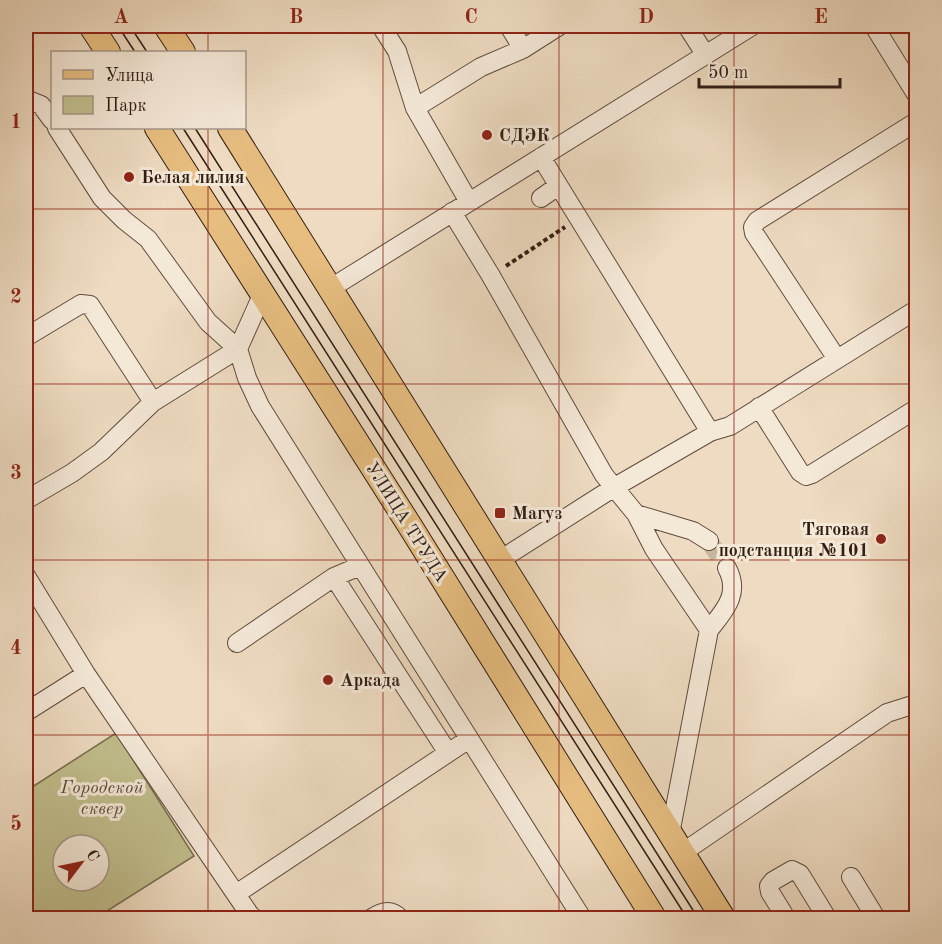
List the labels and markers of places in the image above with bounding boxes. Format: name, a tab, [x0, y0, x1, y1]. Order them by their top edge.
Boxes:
place label: СДЭК	[499, 127, 549, 145]
marker: СДЭК	[480, 128, 494, 142]
place label: Белая лилия	[141, 169, 244, 187]
marker: Белая лилия	[122, 170, 136, 184]
place label: Магуз	[512, 505, 563, 523]
marker: Магуз	[493, 506, 507, 520]
place label: Тяговая подстанция №101	[719, 521, 869, 560]
marker: Тяговая подстанция №101	[874, 532, 888, 546]
place label: Аркада	[340, 672, 400, 690]
marker: Аркада	[321, 673, 335, 687]

